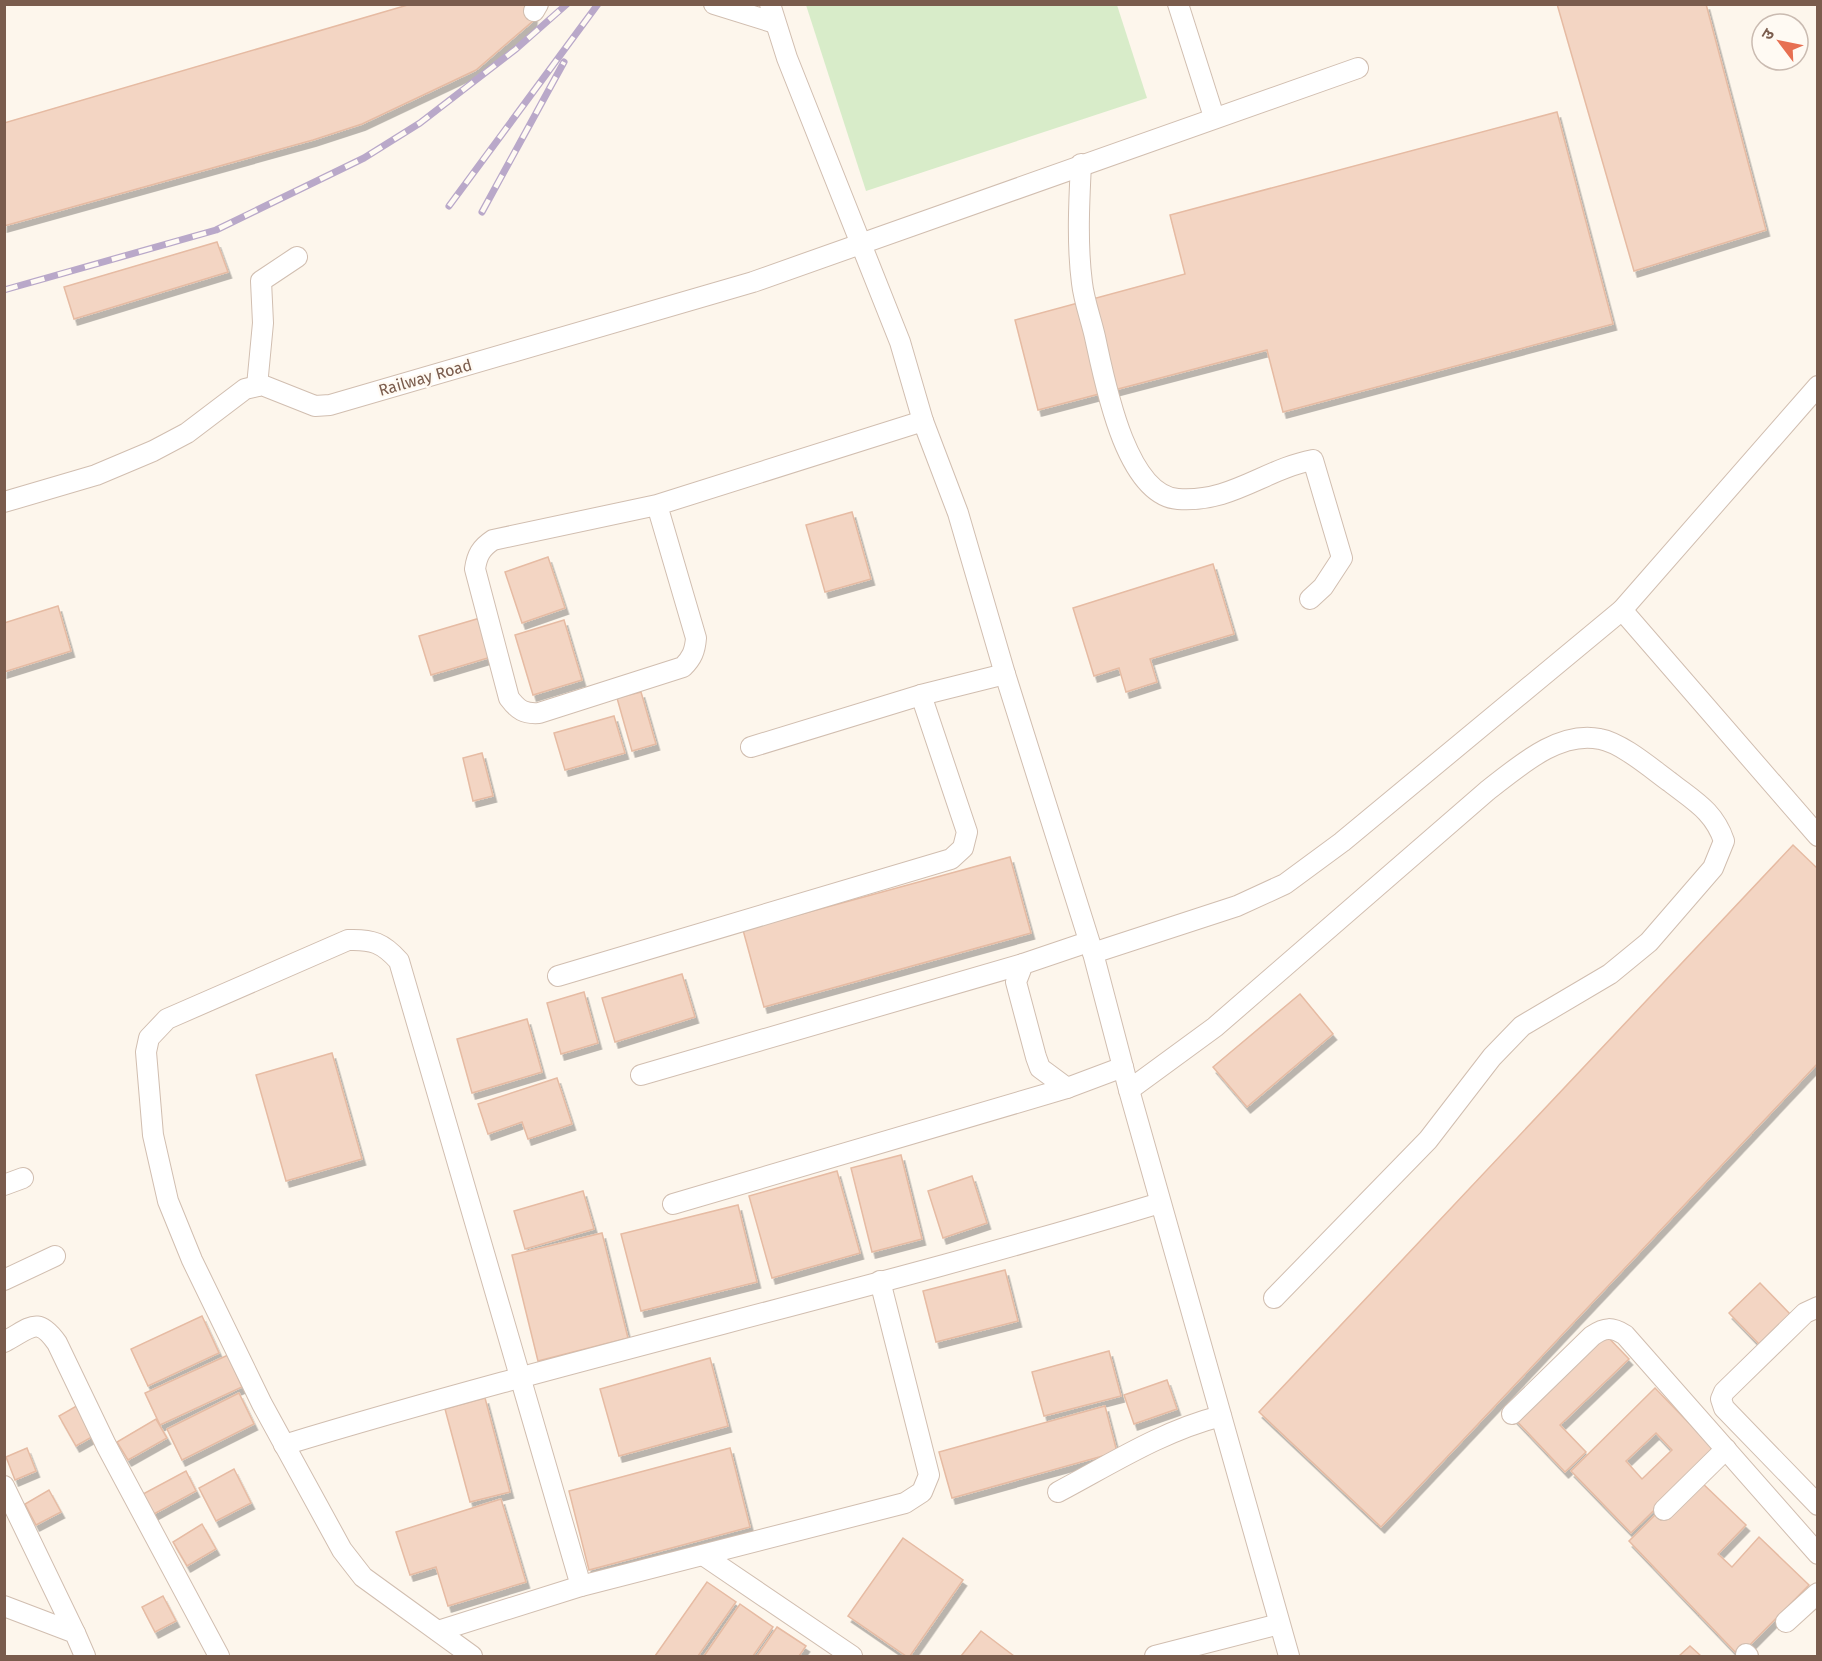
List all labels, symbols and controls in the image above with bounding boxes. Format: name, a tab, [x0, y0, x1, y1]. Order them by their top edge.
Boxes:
north arrow	[1750, 12, 1810, 72]
text: उ	[1757, 25, 1779, 43]
street label: Railway Road	[376, 355, 474, 400]

